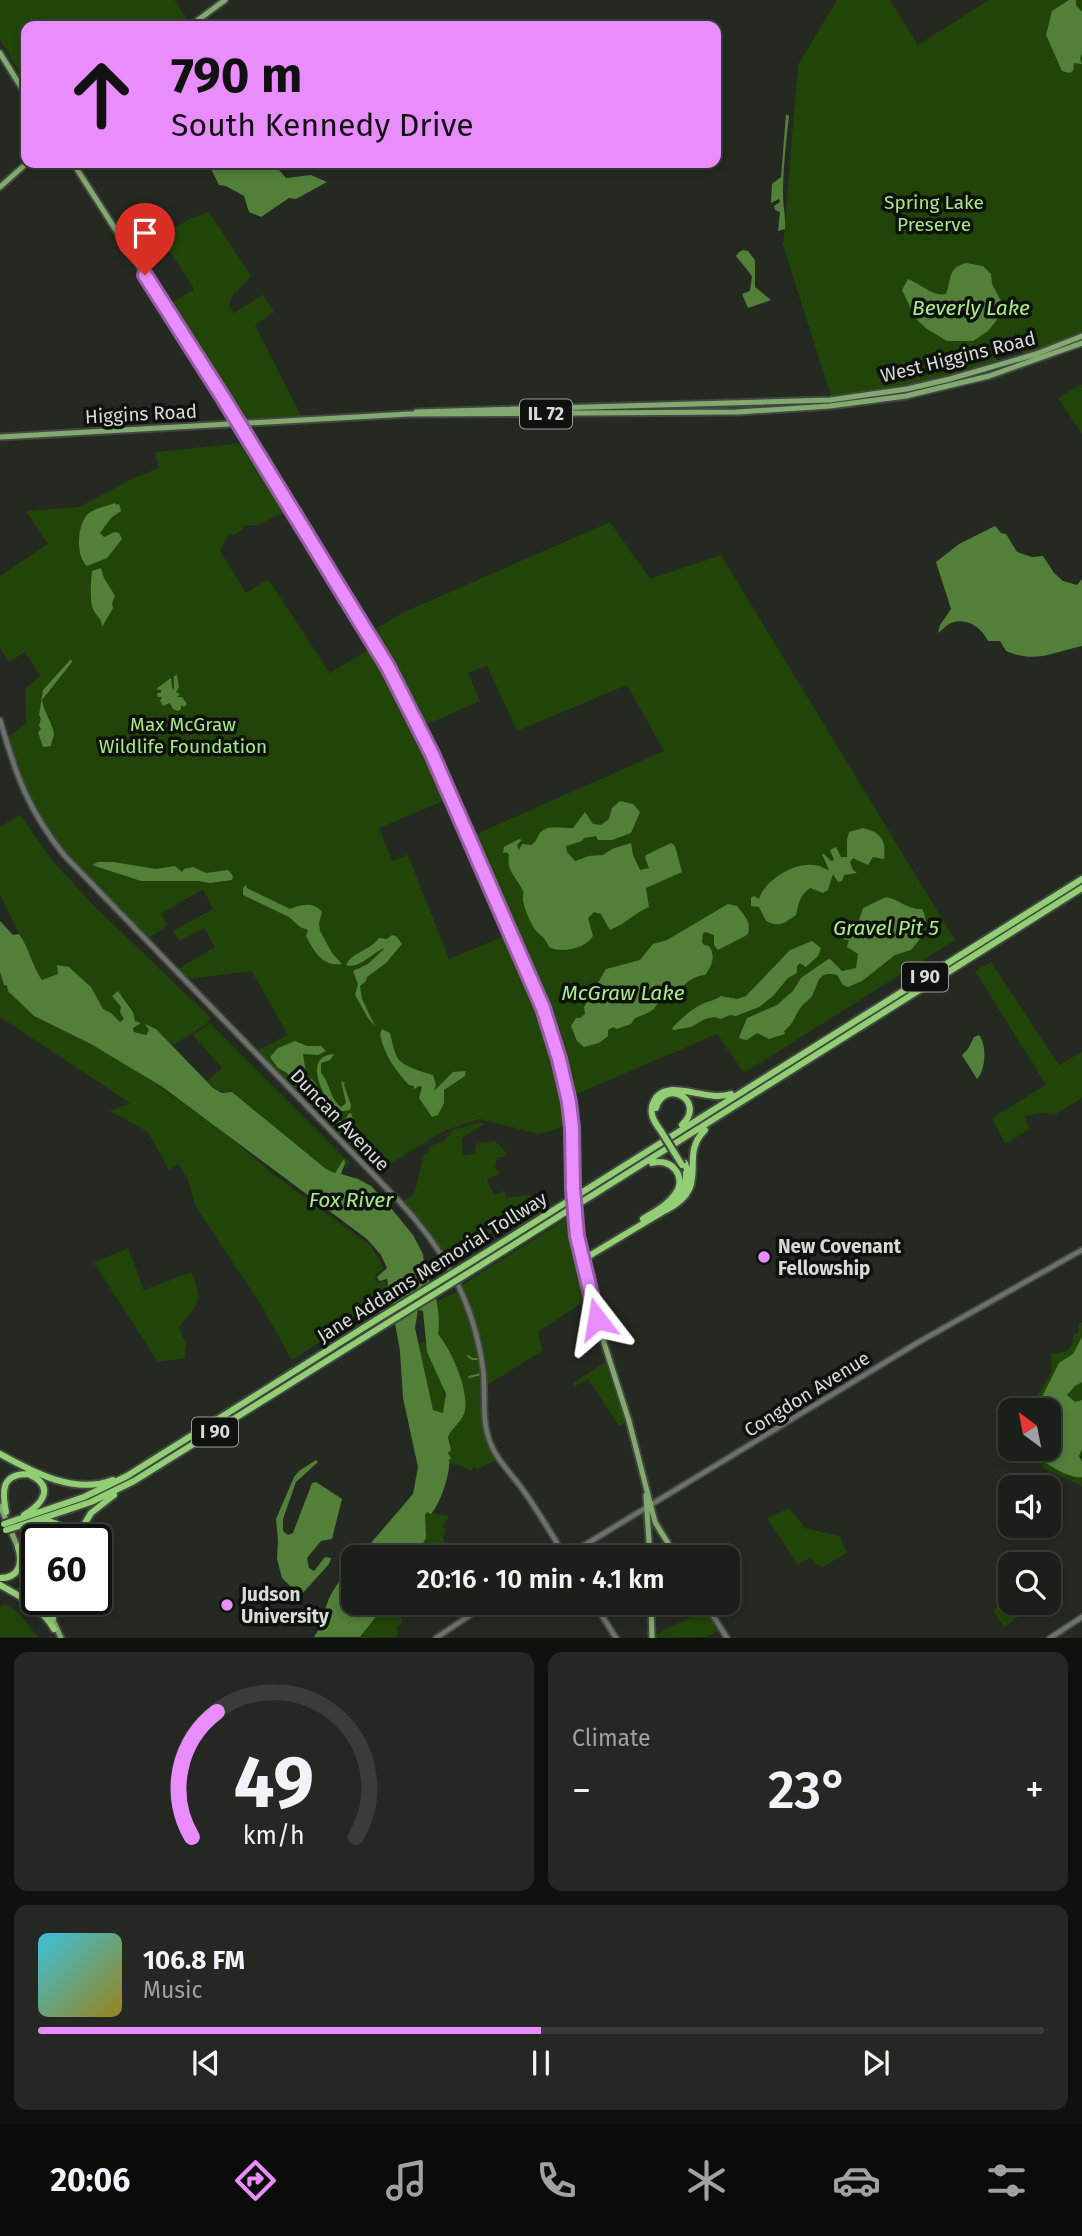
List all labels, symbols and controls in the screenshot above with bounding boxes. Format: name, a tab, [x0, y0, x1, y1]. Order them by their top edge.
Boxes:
text: 790 m	[171, 46, 302, 105]
icon: ahead	[56, 49, 147, 140]
text: South Kennedy Drive	[171, 106, 474, 144]
park label: Spring Lake Preserve	[884, 191, 984, 236]
pin	[115, 203, 175, 275]
icon: arrive	[126, 214, 164, 252]
water label: Beverly Lake	[912, 295, 1030, 321]
street label: West Higgins Road	[878, 327, 1038, 387]
street label: Higgins Road	[84, 400, 198, 428]
road number: IL 72	[520, 400, 572, 428]
park label: Max McGraw Wildlife Foundation	[99, 713, 267, 758]
water label: Gravel Pit 5	[833, 915, 940, 941]
road number: I 90	[902, 962, 948, 992]
water label: McGraw Lake	[562, 980, 685, 1006]
street label: Duncan Avenue	[286, 1064, 394, 1176]
street label: Jane Addams Memorial Tollway	[313, 1186, 552, 1347]
water label: Fox River	[309, 1187, 394, 1213]
place label: New Covenant Fellowship	[778, 1235, 902, 1280]
marker: New Covenant Fellowship	[756, 1249, 772, 1265]
position arrow	[560, 1282, 634, 1356]
street label: Congdon Avenue	[740, 1346, 874, 1442]
north arrow	[998, 1398, 1060, 1461]
map controls	[998, 1398, 1061, 1615]
road number: I 90	[192, 1418, 238, 1447]
button: sound	[998, 1475, 1061, 1538]
speed limit sign: 60	[21, 1524, 112, 1615]
button: search	[998, 1552, 1061, 1615]
text: 20:16 · 10 min · 4.1 km	[416, 1564, 665, 1595]
place label: Judson University	[240, 1583, 329, 1628]
marker: Judson University	[219, 1597, 235, 1613]
text: Climate	[572, 1724, 651, 1752]
text: 49	[234, 1740, 314, 1827]
text: 23°	[768, 1759, 848, 1822]
text: −	[572, 1767, 591, 1813]
text: +	[1025, 1767, 1044, 1813]
text: km/h	[243, 1821, 305, 1851]
text: 106.8 FM	[143, 1945, 245, 1976]
text: Music	[143, 1976, 203, 2004]
icon: previous	[187, 2044, 225, 2082]
icon: pause	[522, 2044, 560, 2082]
icon: next	[857, 2044, 895, 2082]
icon: directions	[231, 2156, 280, 2205]
icon: music	[382, 2156, 431, 2205]
icon: phone	[532, 2156, 581, 2205]
icon: climate	[682, 2156, 731, 2205]
icon: car	[832, 2156, 881, 2205]
icon: filters	[982, 2156, 1031, 2205]
text: 20:06	[51, 2161, 130, 2199]

